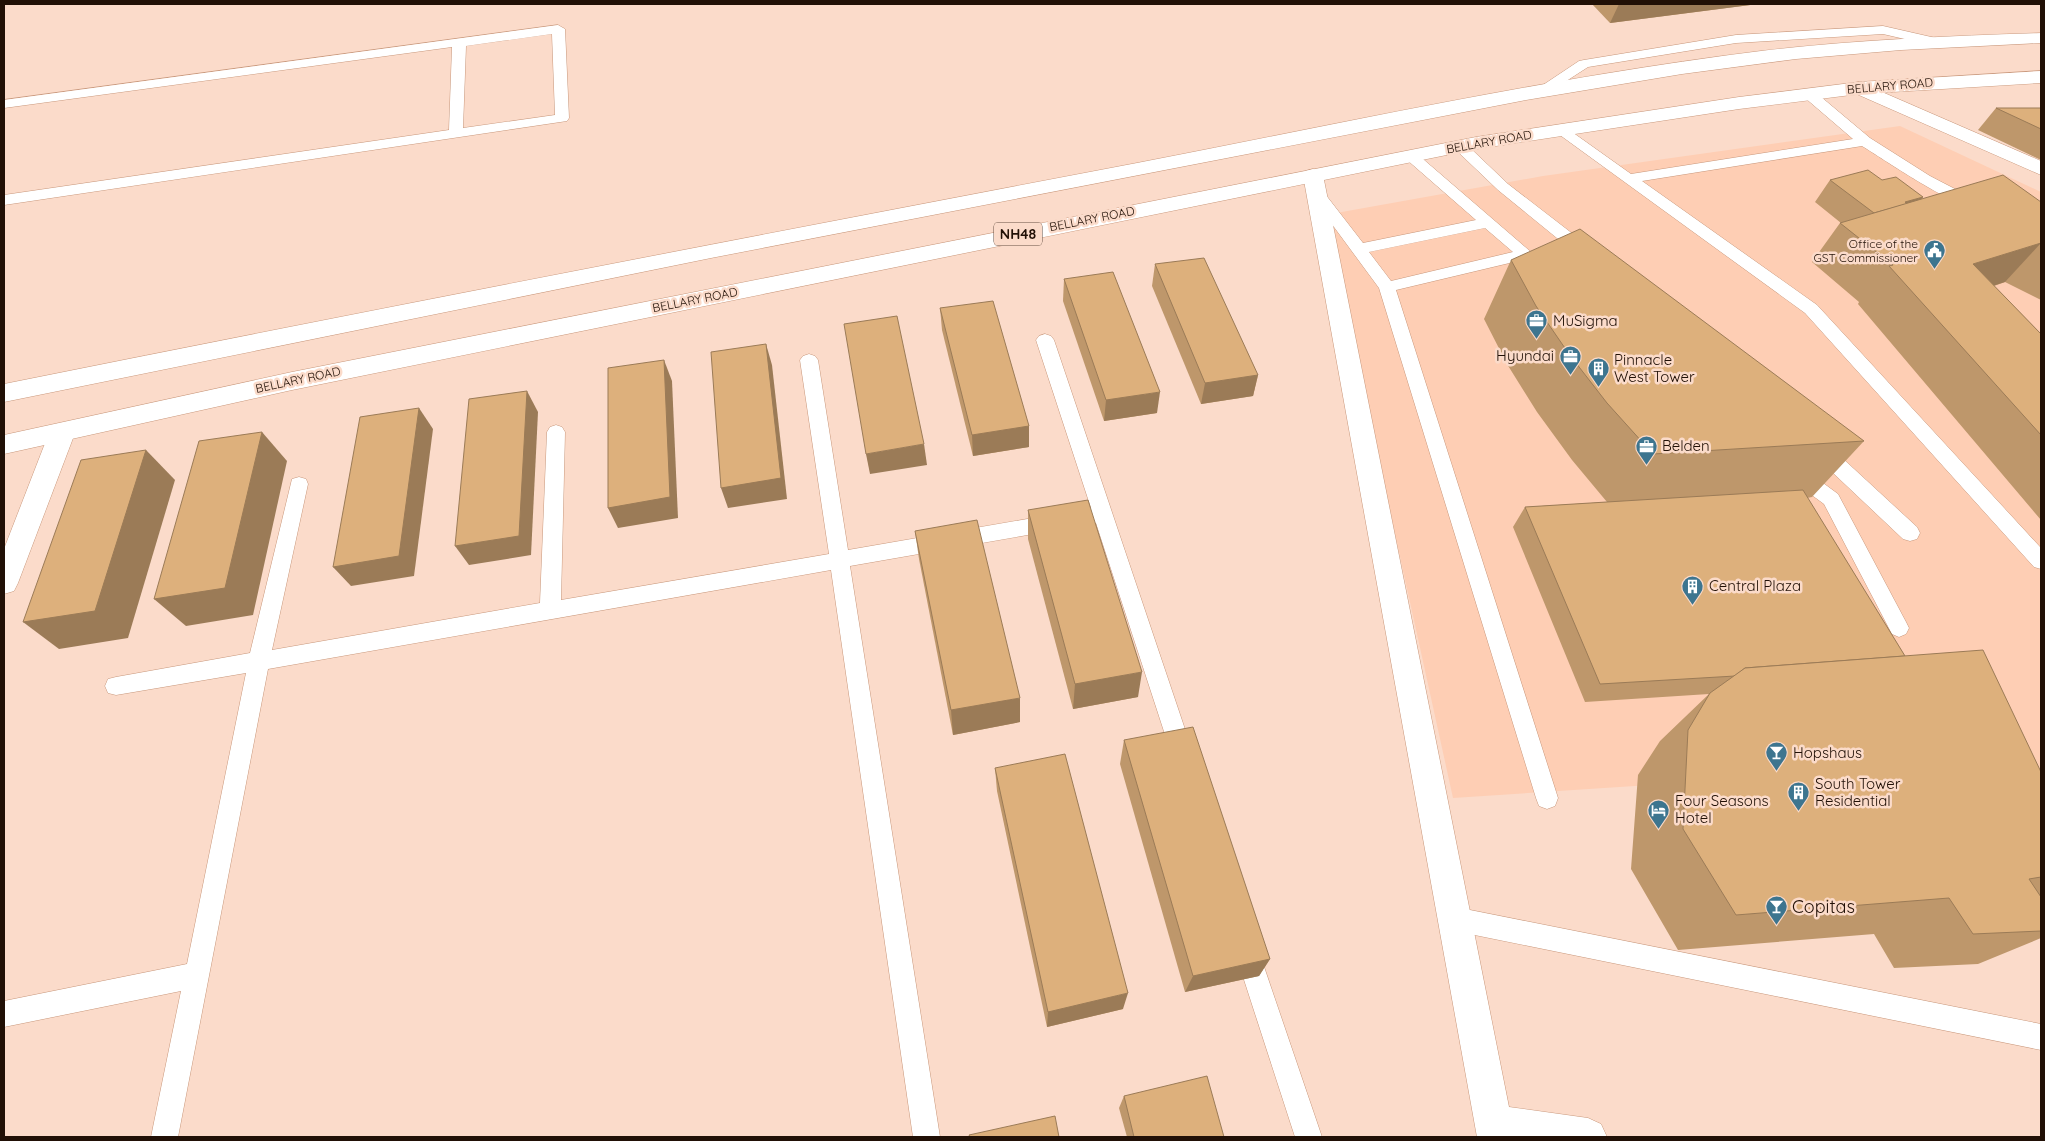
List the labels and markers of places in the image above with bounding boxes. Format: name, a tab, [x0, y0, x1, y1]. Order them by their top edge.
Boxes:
place label: Office of the GST Commissioner	[1813, 236, 1918, 265]
public building icon: Office of the GST Commissioner	[1922, 239, 1946, 270]
office icon: MuSigma	[1525, 309, 1549, 340]
place label: MuSigma	[1553, 311, 1618, 330]
office icon: Hyundai	[1558, 344, 1582, 375]
place label: Hyundai	[1496, 346, 1554, 365]
place label: Pinnacle West Tower	[1614, 350, 1695, 386]
building icon: Pinnacle West Tower	[1586, 357, 1610, 388]
office icon: Belden	[1634, 434, 1658, 465]
place label: Belden	[1662, 436, 1710, 455]
building icon: Central Plaza	[1681, 574, 1705, 605]
place label: Central Plaza	[1709, 576, 1801, 595]
bar icon: Hopshaus	[1765, 741, 1789, 772]
place label: Hopshaus	[1793, 743, 1862, 762]
place label: South Tower Residential	[1815, 774, 1901, 810]
building icon: South Tower Residential	[1787, 781, 1811, 812]
place label: Four Seasons Hotel	[1675, 791, 1769, 827]
hotel icon: Four Seasons Hotel	[1647, 798, 1671, 829]
bar icon: Copitas	[1764, 895, 1788, 926]
place label: Copitas	[1792, 895, 1855, 918]

